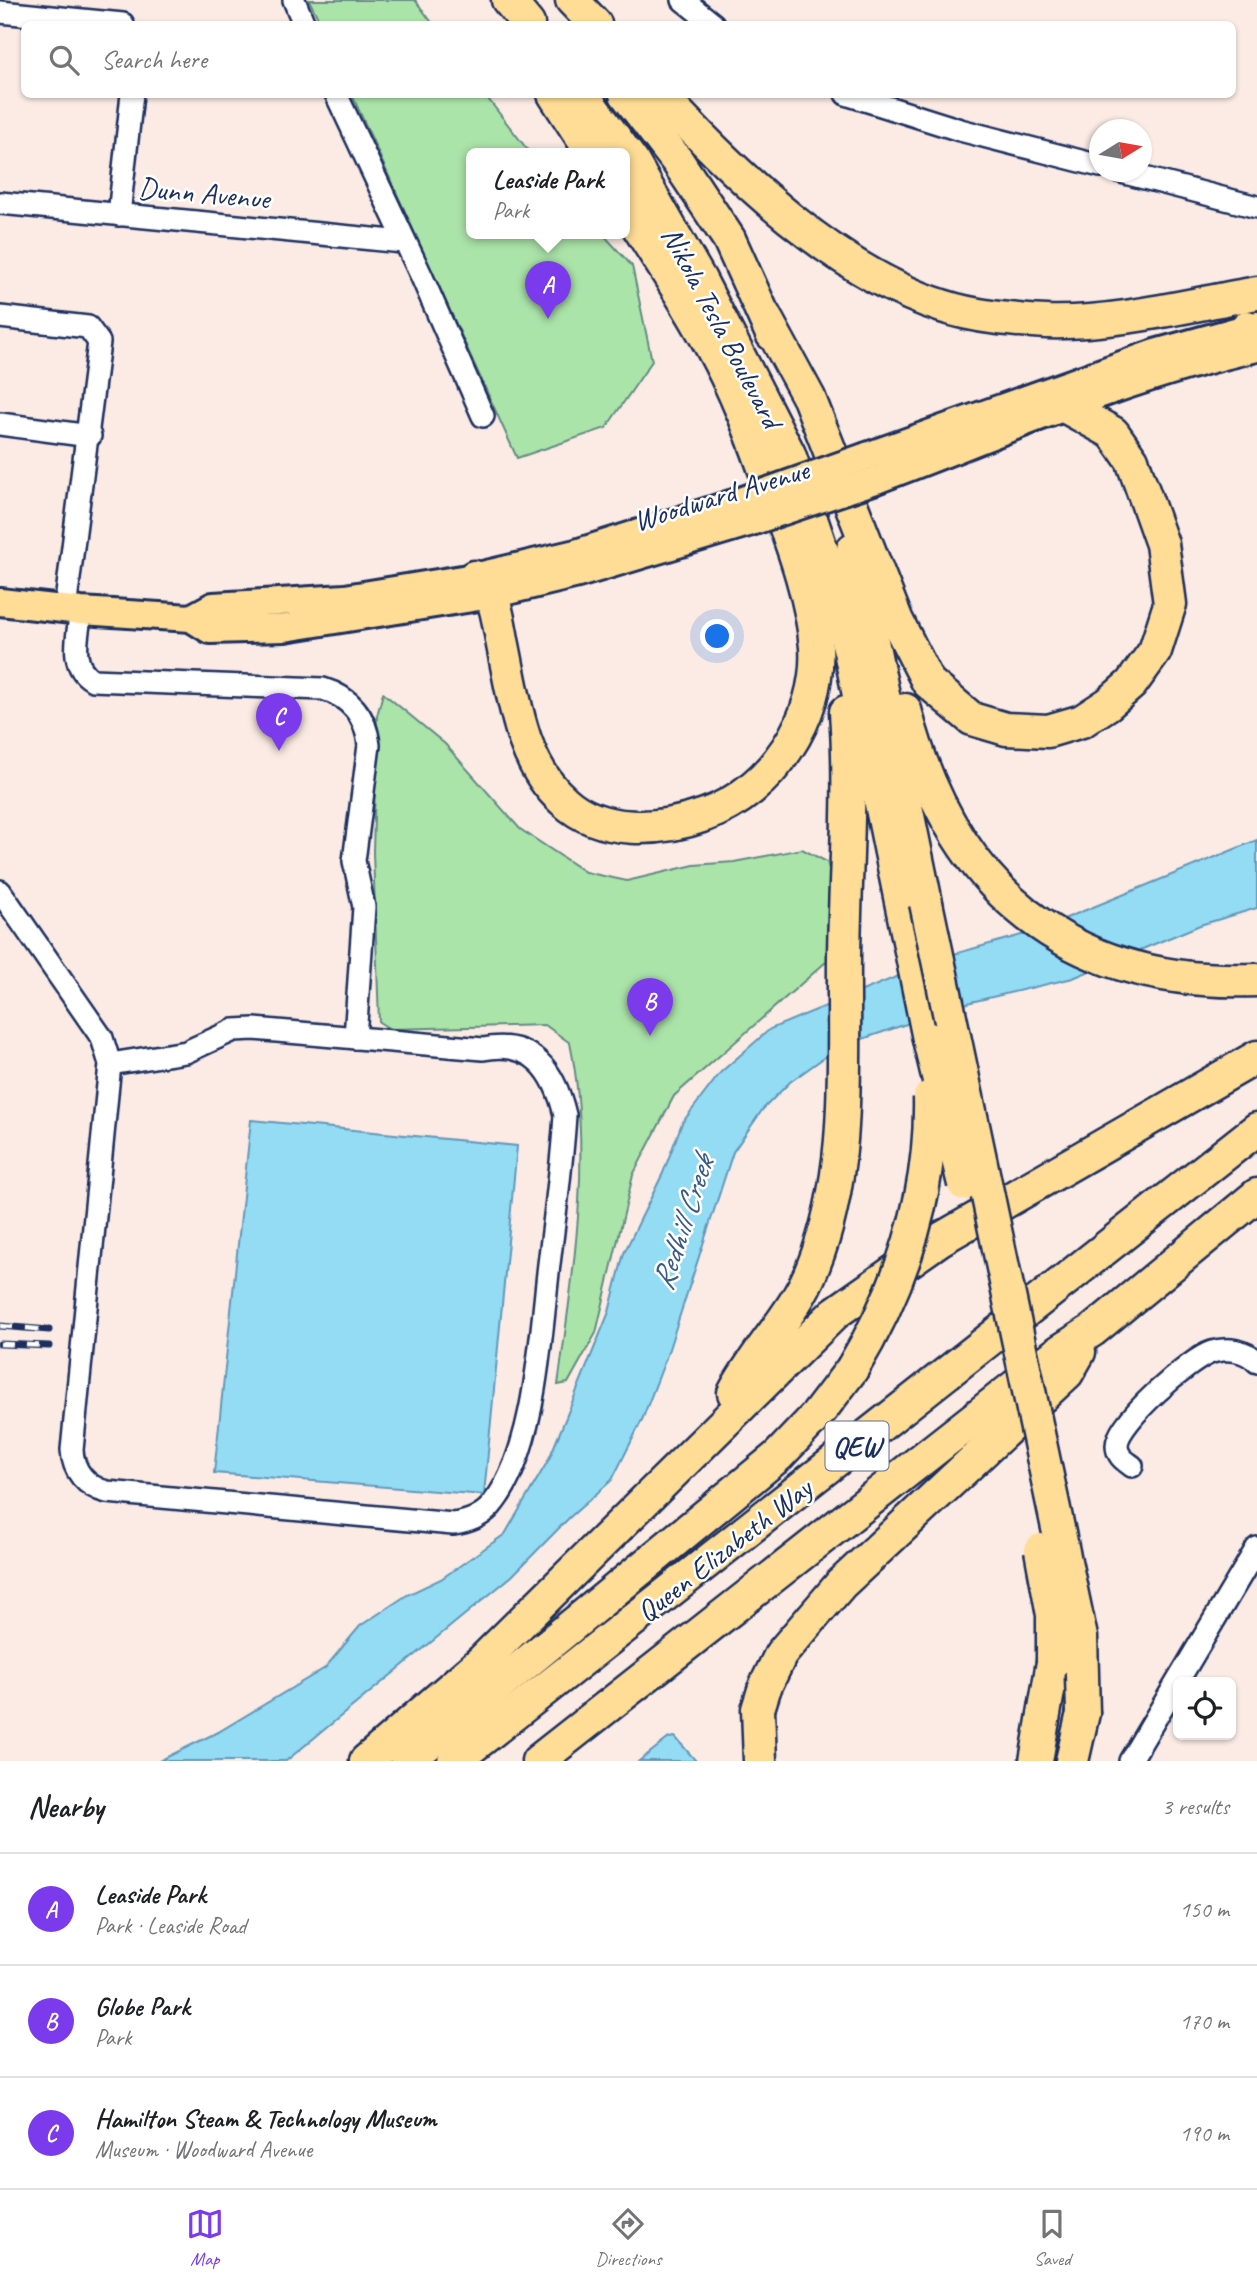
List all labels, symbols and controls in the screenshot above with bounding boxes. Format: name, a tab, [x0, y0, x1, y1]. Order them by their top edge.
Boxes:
search box	[21, 21, 1236, 98]
icon: search	[45, 41, 83, 79]
text: Search here	[101, 43, 207, 76]
north arrow	[1089, 119, 1152, 182]
popup	[466, 148, 630, 239]
text: Leaside Park	[493, 163, 603, 196]
street label: Dunn Avenue	[137, 168, 274, 218]
text: Park	[493, 196, 529, 225]
street label: Nikola Tesla Boulevard	[653, 220, 793, 438]
pin: A	[525, 261, 571, 319]
street label: Woodward Avenue	[629, 450, 815, 540]
your location	[700, 619, 734, 653]
pin: C	[256, 693, 302, 751]
pin: B	[627, 978, 673, 1036]
water label: Redhill Creek	[642, 1145, 725, 1295]
road number: QEW	[826, 1422, 888, 1470]
street label: Queen Elizabeth Way	[629, 1468, 822, 1630]
map controls	[1173, 1677, 1236, 1740]
button: locate	[1173, 1677, 1236, 1740]
text: Nearby	[28, 1788, 104, 1826]
text: 3 results	[1162, 1792, 1229, 1821]
text: Leaside Park	[95, 1878, 206, 1911]
text: A	[45, 1895, 57, 1924]
text: 150 m	[1180, 1895, 1229, 1924]
text: Park · Leaside Road	[95, 1911, 246, 1940]
text: Globe Park	[95, 1990, 190, 2023]
text: B	[45, 2007, 57, 2036]
text: 170 m	[1180, 2007, 1229, 2036]
text: Park	[95, 2023, 131, 2052]
text: Hamilton Steam & Technology Museum	[95, 2102, 437, 2135]
text: C	[46, 2119, 56, 2148]
text: 190 m	[1180, 2119, 1229, 2148]
text: Museum · Woodward Avenue	[95, 2135, 312, 2164]
tab: Map	[186, 2205, 224, 2271]
tab: Directions	[595, 2205, 662, 2271]
tab: Saved	[1033, 2205, 1071, 2271]

